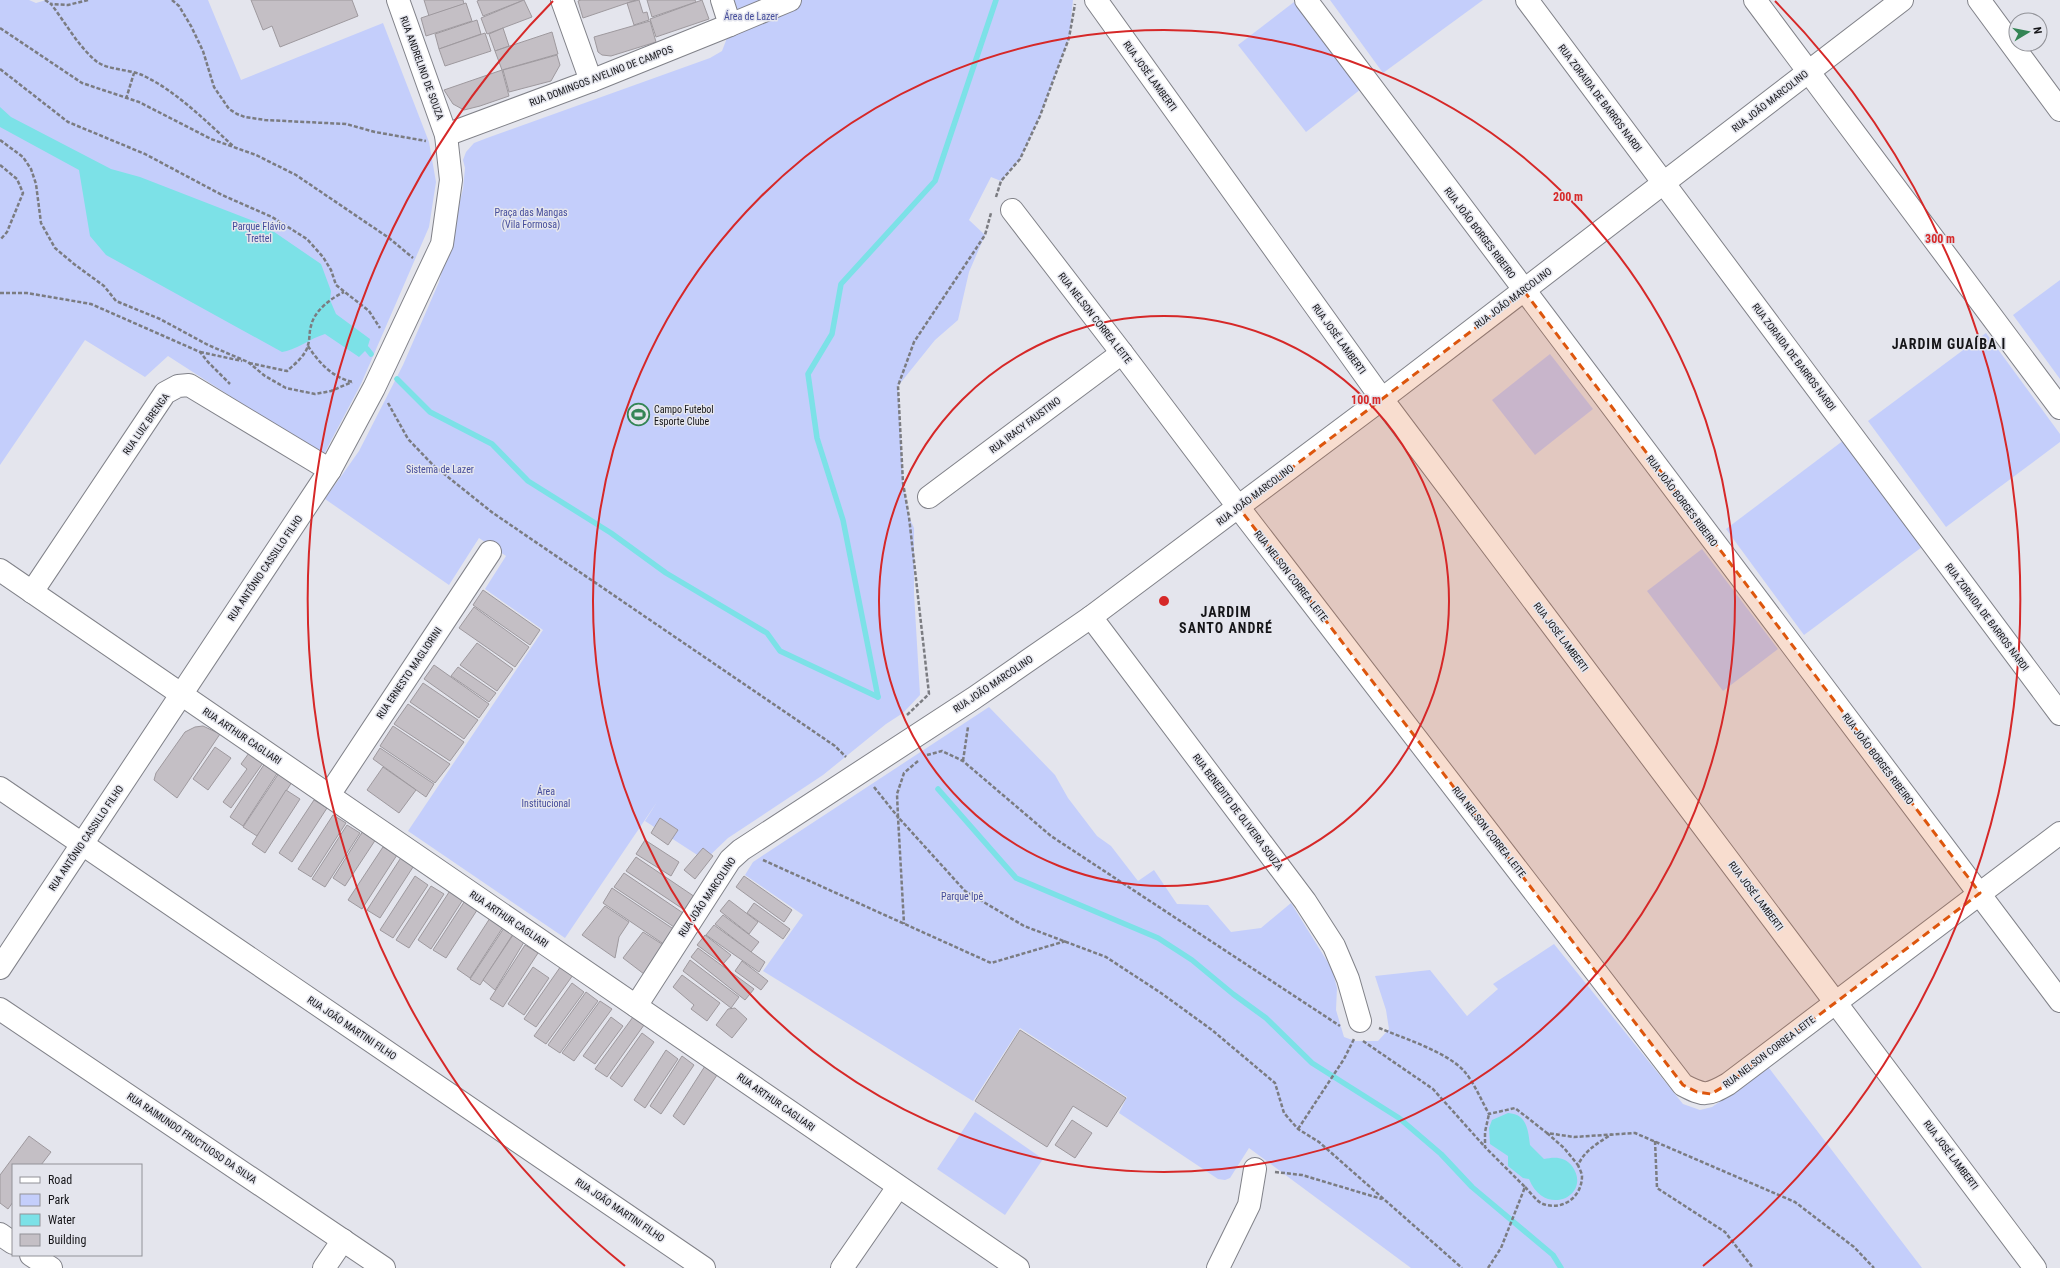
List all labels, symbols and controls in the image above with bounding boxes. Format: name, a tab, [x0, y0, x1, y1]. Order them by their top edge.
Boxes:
park label: Área de Lazer	[724, 10, 778, 22]
north arrow	[2008, 12, 2048, 52]
street label: RUA ANDRELINO DE SOUZA	[398, 15, 446, 122]
text: N	[2030, 26, 2044, 35]
street label: RUA JOSÉ LAMBERTI	[1121, 38, 1180, 113]
street label: RUA ZORAIDA DE BARROS NARDI	[1556, 42, 1644, 154]
street label: RUA DOMINGOS AVELINO DE CAMPOS	[528, 44, 674, 108]
street label: RUA JOÃO MARCOLINO	[1729, 67, 1810, 134]
street label: RUA JOÃO BORGES RIBEIRO	[1442, 185, 1519, 281]
text: 200 m	[1553, 190, 1583, 204]
park label: Praça das Mangas (Vila Formosa)	[495, 207, 568, 231]
park label: Parque Flávio Trettel	[232, 221, 286, 244]
text: 300 m	[1925, 232, 1955, 246]
street label: RUA JOÃO MARCOLINO	[1472, 265, 1554, 331]
street label: RUA NELSON CORREA LEITE	[1056, 270, 1134, 366]
street label: RUA JOSÉ LAMBERTI	[1310, 301, 1369, 376]
street label: RUA ZORAIDA DE BARROS NARDI	[1750, 301, 1838, 413]
district label: JARDIM GUAÍBA I	[1892, 335, 2006, 352]
street label: RUA LUIZ BRENGA	[121, 391, 171, 457]
text: 100 m	[1351, 393, 1381, 407]
street label: RUA IRACY FAUSTINO	[987, 395, 1063, 455]
sports icon: Campo Futebol Esporte Clube	[626, 402, 652, 428]
place label: Campo Futebol Esporte Clube	[654, 404, 714, 427]
street label: RUA JOÃO BORGES RIBEIRO	[1644, 453, 1721, 549]
street label: RUA JOÃO MARCOLINO	[1214, 462, 1296, 528]
park label: Sistema de Lazer	[406, 464, 474, 475]
street label: RUA ANTÔNIO CASSILLO FILHO	[225, 513, 304, 623]
street label: RUA NELSON CORREA LEITE	[1252, 528, 1330, 624]
street label: RUA ZORAIDA DE BARROS NARDI	[1943, 561, 2031, 673]
centre of rings	[1157, 594, 1171, 608]
street label: RUA JOSÉ LAMBERTI	[1532, 600, 1591, 674]
district label: JARDIM SANTO ANDRÉ	[1179, 604, 1273, 636]
street label: RUA ERNESTO MAGLIORINI	[374, 625, 444, 721]
street label: RUA JOÃO MARCOLINO	[951, 652, 1035, 715]
street label: RUA ARTHUR CAGLIARI	[201, 706, 283, 766]
street label: RUA JOÃO BORGES RIBEIRO	[1840, 711, 1917, 807]
street label: RUA BENEDITO DE OLIVEIRA SOUZA	[1191, 752, 1285, 872]
street label: RUA ANTÔNIO CASSILLO FILHO	[46, 783, 125, 893]
street label: RUA NELSON CORREA LEITE	[1450, 784, 1528, 880]
park label: Área Institucional	[522, 785, 570, 809]
street label: RUA JOÃO MARCOLINO	[675, 855, 738, 939]
street label: RUA JOSÉ LAMBERTI	[1727, 859, 1786, 933]
street label: RUA ARTHUR CAGLIARI	[468, 889, 550, 949]
park label: Parque Ipê	[941, 891, 983, 902]
street label: RUA JOÃO MARTINI FILHO	[305, 993, 399, 1062]
street label: RUA NELSON CORREA LEITE	[1721, 1014, 1817, 1090]
street label: RUA ARTHUR CAGLIARI	[735, 1071, 817, 1133]
street label: RUA RAIMUNDO FRUCTUOSO DA SILVA	[125, 1090, 259, 1186]
street label: RUA JOSÉ LAMBERTI	[1922, 1118, 1981, 1192]
legend	[12, 1164, 142, 1256]
text: Road	[48, 1173, 72, 1187]
street label: RUA JOÃO MARTINI FILHO	[573, 1175, 667, 1244]
text: Park	[48, 1193, 70, 1207]
text: Water	[48, 1213, 76, 1227]
text: Building	[48, 1233, 86, 1247]

